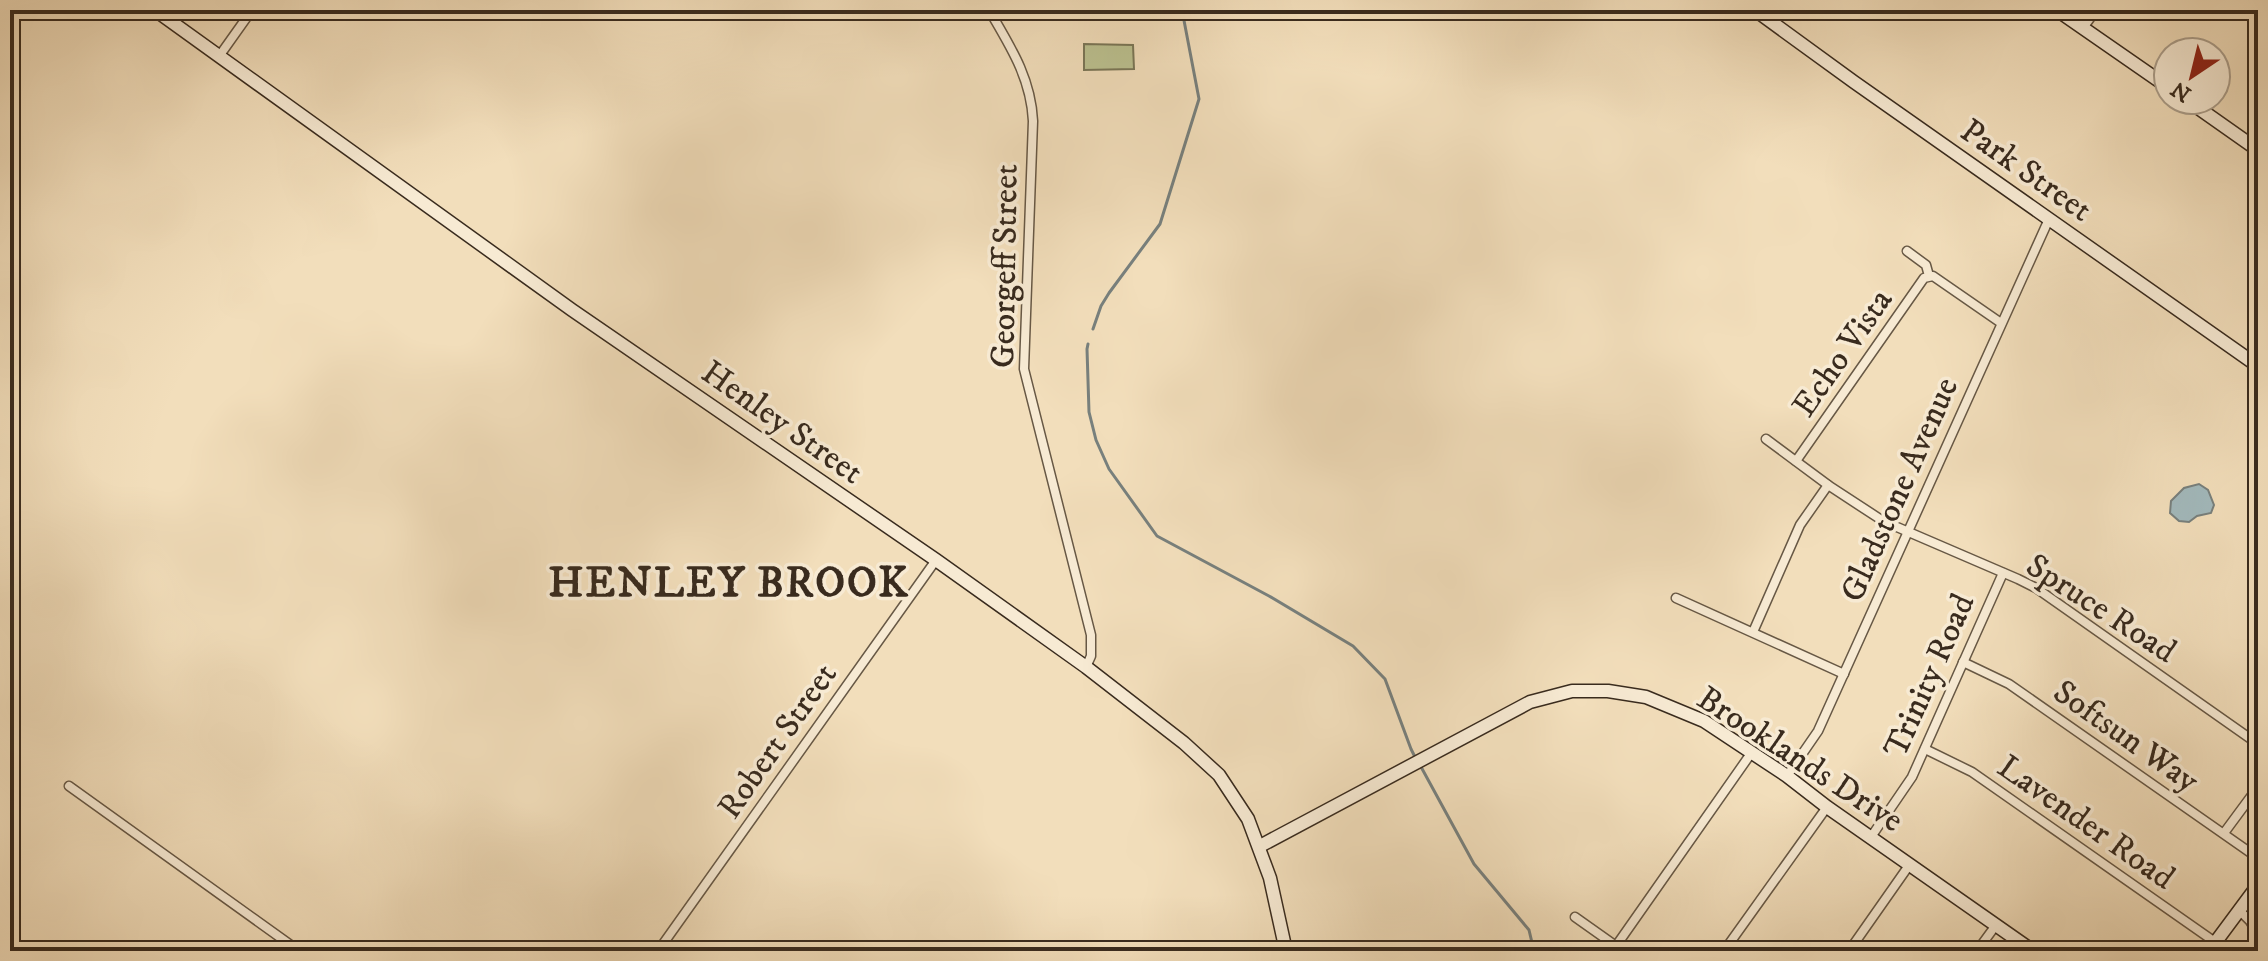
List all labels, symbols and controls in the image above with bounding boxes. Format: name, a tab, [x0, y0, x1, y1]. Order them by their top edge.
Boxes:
north arrow	[2152, 36, 2232, 116]
text: N	[2166, 75, 2197, 107]
street label: Park Street	[1952, 110, 2100, 231]
street label: Georgeff Street	[982, 163, 1028, 368]
street label: Echo Vista	[1783, 280, 1902, 425]
street label: Henley Street	[693, 352, 871, 494]
street label: Gladstone Avenue	[1832, 371, 1968, 609]
street label: Spruce Road	[2018, 545, 2184, 673]
district label: HENLEY BROOK	[548, 558, 910, 610]
street label: Trinity Road	[1875, 587, 1985, 764]
street label: Robert Street	[709, 655, 847, 827]
street label: Softsun Way	[2045, 671, 2208, 803]
street label: Brooklands Drive	[1689, 677, 1911, 842]
street label: Lavender Road	[1989, 746, 2183, 899]

